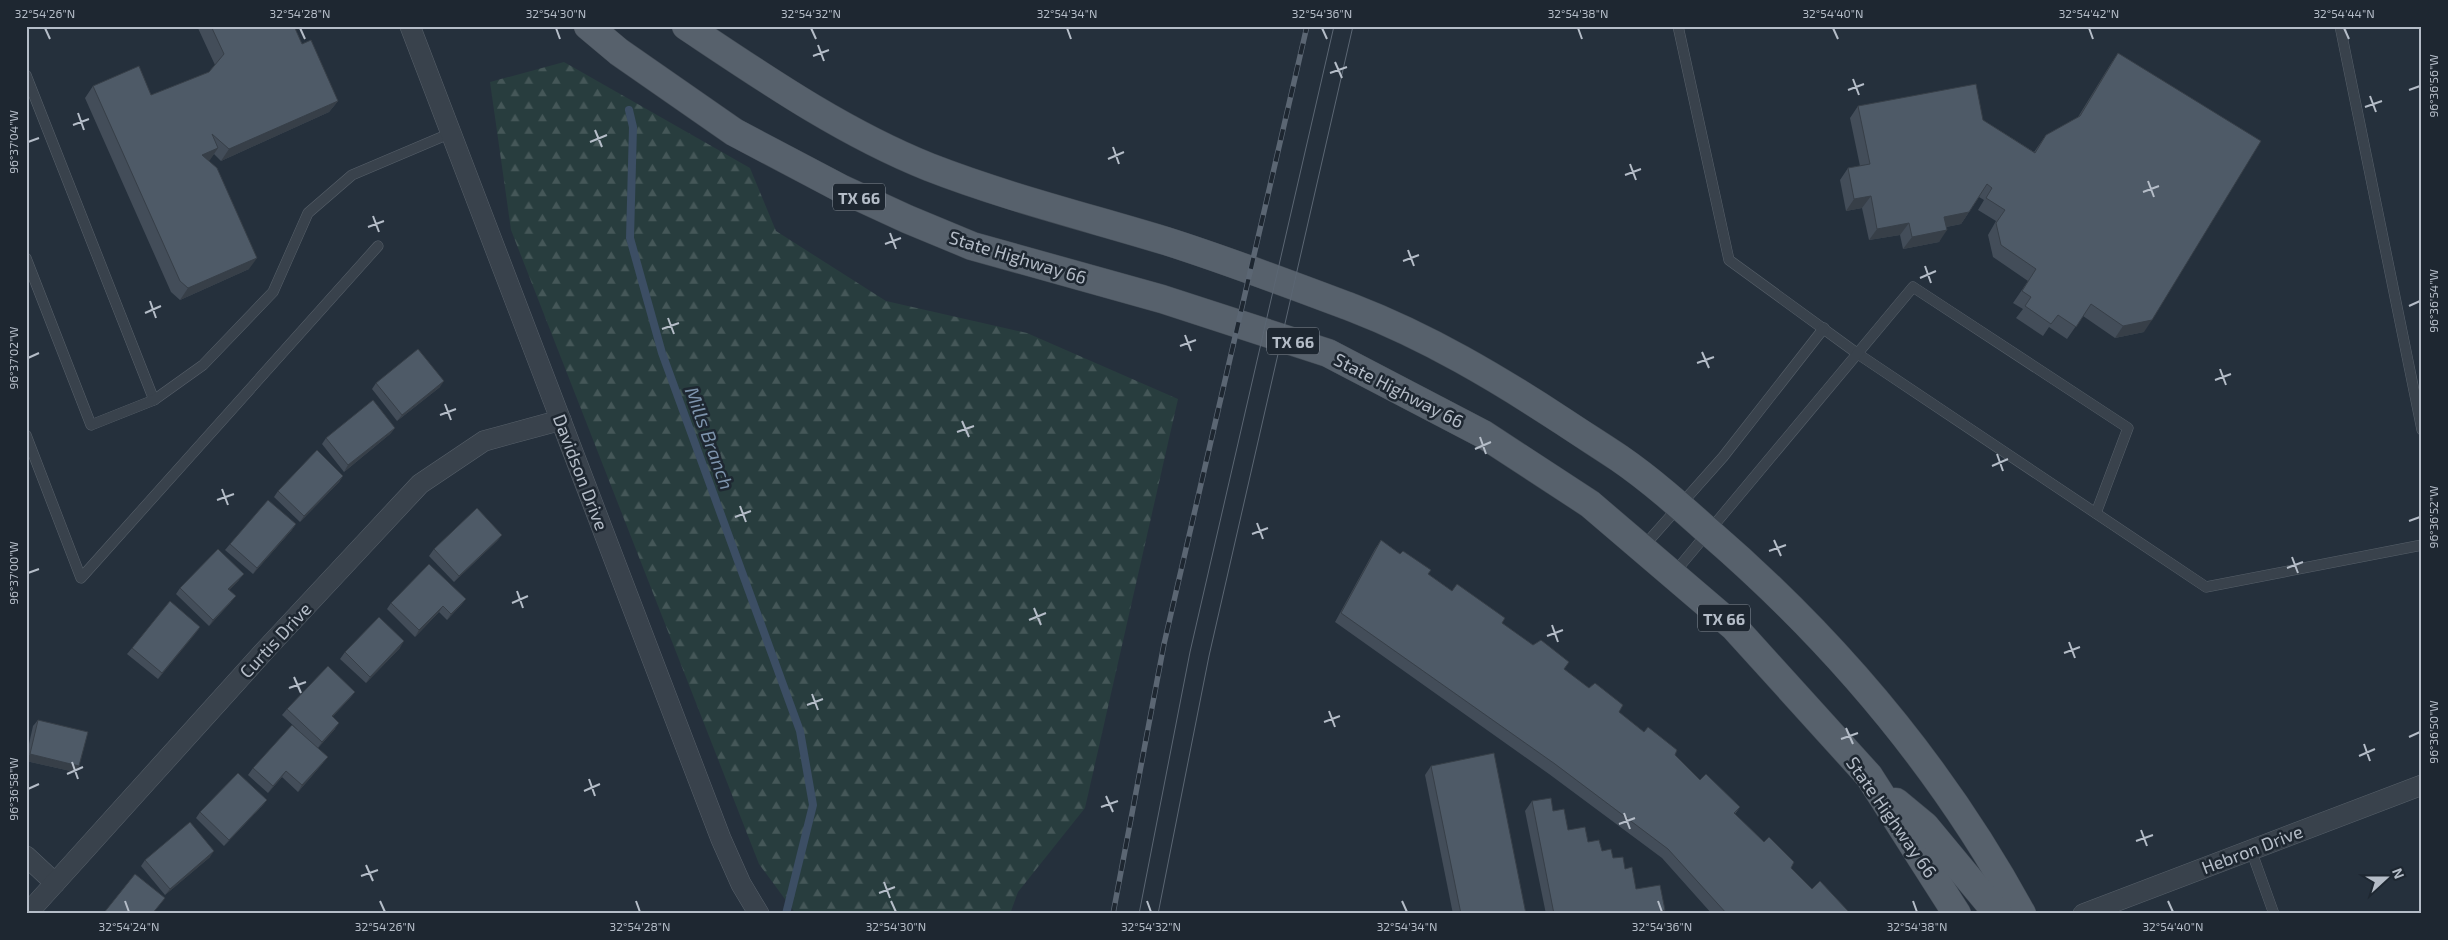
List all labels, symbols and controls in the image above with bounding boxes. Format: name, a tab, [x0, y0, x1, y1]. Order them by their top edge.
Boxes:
text: 32°54'26"N	[15, 6, 75, 20]
text: 32°54'28"N	[270, 6, 330, 20]
text: 32°54'30"N	[526, 6, 586, 20]
text: 32°54'32"N	[781, 6, 841, 20]
text: 32°54'34"N	[1037, 6, 1097, 20]
text: 32°54'36"N	[1292, 6, 1352, 20]
text: 32°54'38"N	[1548, 6, 1608, 20]
text: 32°54'40"N	[1802, 6, 1864, 20]
text: 32°54'42"N	[2059, 6, 2119, 20]
text: 32°54'44"N	[2313, 6, 2375, 20]
text: 96°36'56"W	[2426, 54, 2440, 118]
text: 96°37'04"W	[6, 110, 20, 174]
road number: TX 66	[833, 183, 885, 210]
street label: State Highway 66	[947, 226, 1089, 288]
text: 96°36'54"W	[2426, 269, 2440, 333]
text: 96°37'02"W	[6, 326, 20, 390]
road number: TX 66	[1267, 328, 1319, 354]
street label: State Highway 66	[1330, 348, 1468, 432]
water label: Mills Branch	[681, 384, 739, 492]
street label: Davidson Drive	[549, 411, 613, 533]
text: 96°36'52"W	[2426, 486, 2440, 548]
text: 96°37'00"W	[6, 541, 20, 605]
street label: Curtis Drive	[235, 598, 315, 682]
road number: TX 66	[1698, 604, 1750, 632]
text: 96°36'50"W	[2426, 700, 2440, 764]
street label: State Highway 66	[1842, 752, 1942, 882]
text: 96°36'58"W	[6, 757, 20, 821]
street label: Hebron Drive	[2198, 820, 2306, 878]
north arrow	[2360, 852, 2410, 902]
text: N	[2389, 865, 2408, 881]
text: 32°54'24"N	[99, 919, 159, 933]
text: 32°54'26"N	[355, 919, 415, 933]
text: 32°54'28"N	[610, 919, 670, 933]
text: 32°54'30"N	[866, 919, 926, 933]
text: 32°54'32"N	[1121, 919, 1181, 933]
text: 32°54'34"N	[1377, 919, 1437, 933]
text: 32°54'36"N	[1632, 919, 1692, 933]
text: 32°54'38"N	[1887, 919, 1947, 933]
text: 32°54'40"N	[2142, 919, 2204, 933]

